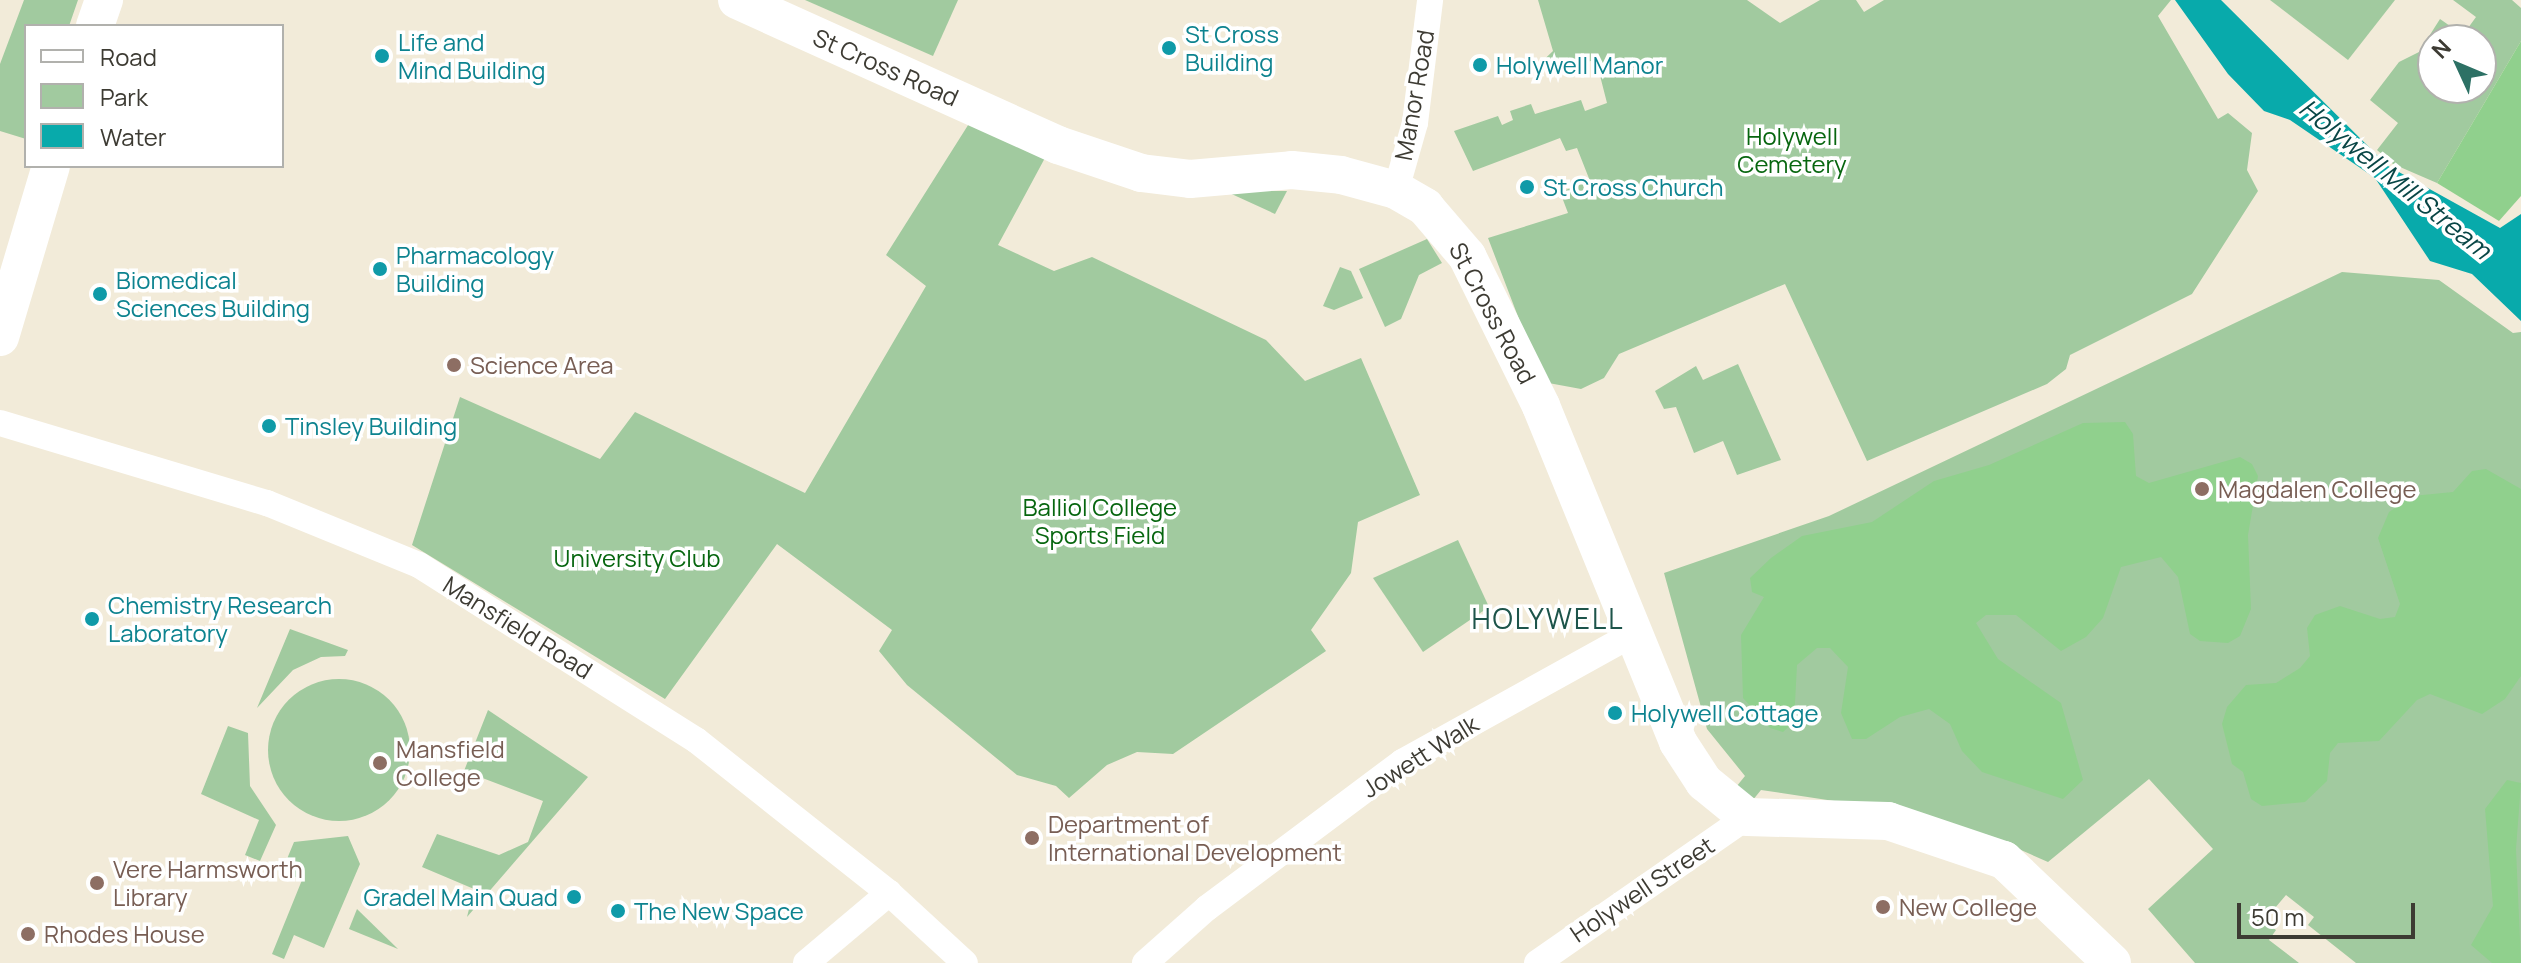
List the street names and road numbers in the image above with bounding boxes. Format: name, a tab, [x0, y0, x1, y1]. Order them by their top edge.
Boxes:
street label: St Cross Road	[809, 22, 963, 112]
street label: Manor Road	[1388, 27, 1440, 163]
street label: St Cross Road	[1444, 237, 1542, 389]
street label: Mansfield Road	[438, 570, 598, 684]
street label: Jowett Walk	[1357, 709, 1483, 803]
street label: Holywell Street	[1565, 830, 1719, 948]

